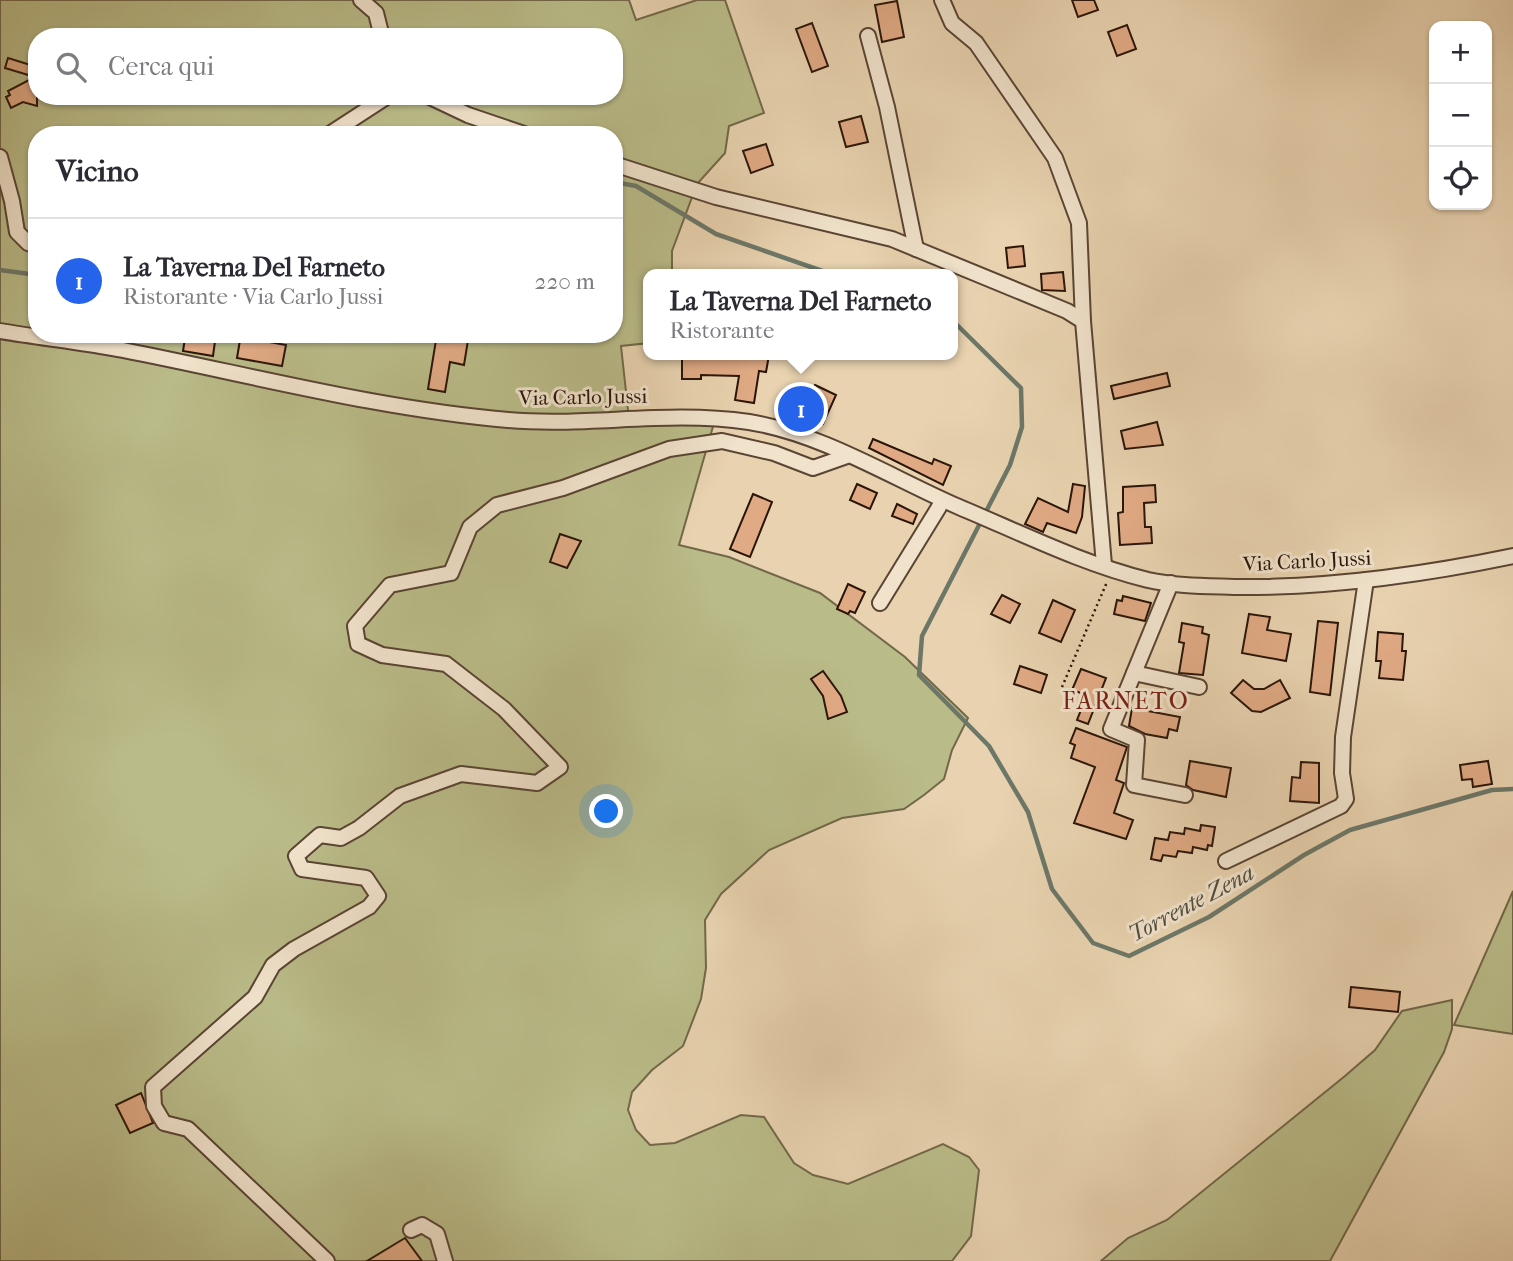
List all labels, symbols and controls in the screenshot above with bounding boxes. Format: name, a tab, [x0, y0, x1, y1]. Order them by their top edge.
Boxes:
map controls	[1429, 21, 1492, 210]
button: +	[1429, 21, 1492, 84]
search box	[28, 28, 623, 105]
icon: search	[52, 48, 90, 86]
text: Cerca qui	[108, 51, 214, 82]
button: −	[1429, 84, 1492, 147]
button: locate	[1429, 147, 1492, 210]
text: Vicino	[56, 154, 139, 189]
text: La Taverna Del Farneto	[123, 252, 385, 283]
text: 1	[75, 268, 83, 295]
text: 220 m	[535, 268, 595, 295]
popup	[643, 269, 958, 360]
text: Ristorante · Via Carlo Jussi	[123, 283, 383, 310]
text: La Taverna Del Farneto	[670, 286, 931, 317]
text: Ristorante	[670, 317, 774, 344]
pin: 1	[778, 383, 824, 435]
street label: Via Carlo Jussi	[517, 384, 648, 410]
street label: Via Carlo Jussi	[1241, 546, 1372, 576]
district label: FARNETO	[1062, 687, 1190, 715]
your location	[589, 794, 623, 828]
water label: Torrente Zena	[1124, 859, 1259, 948]

